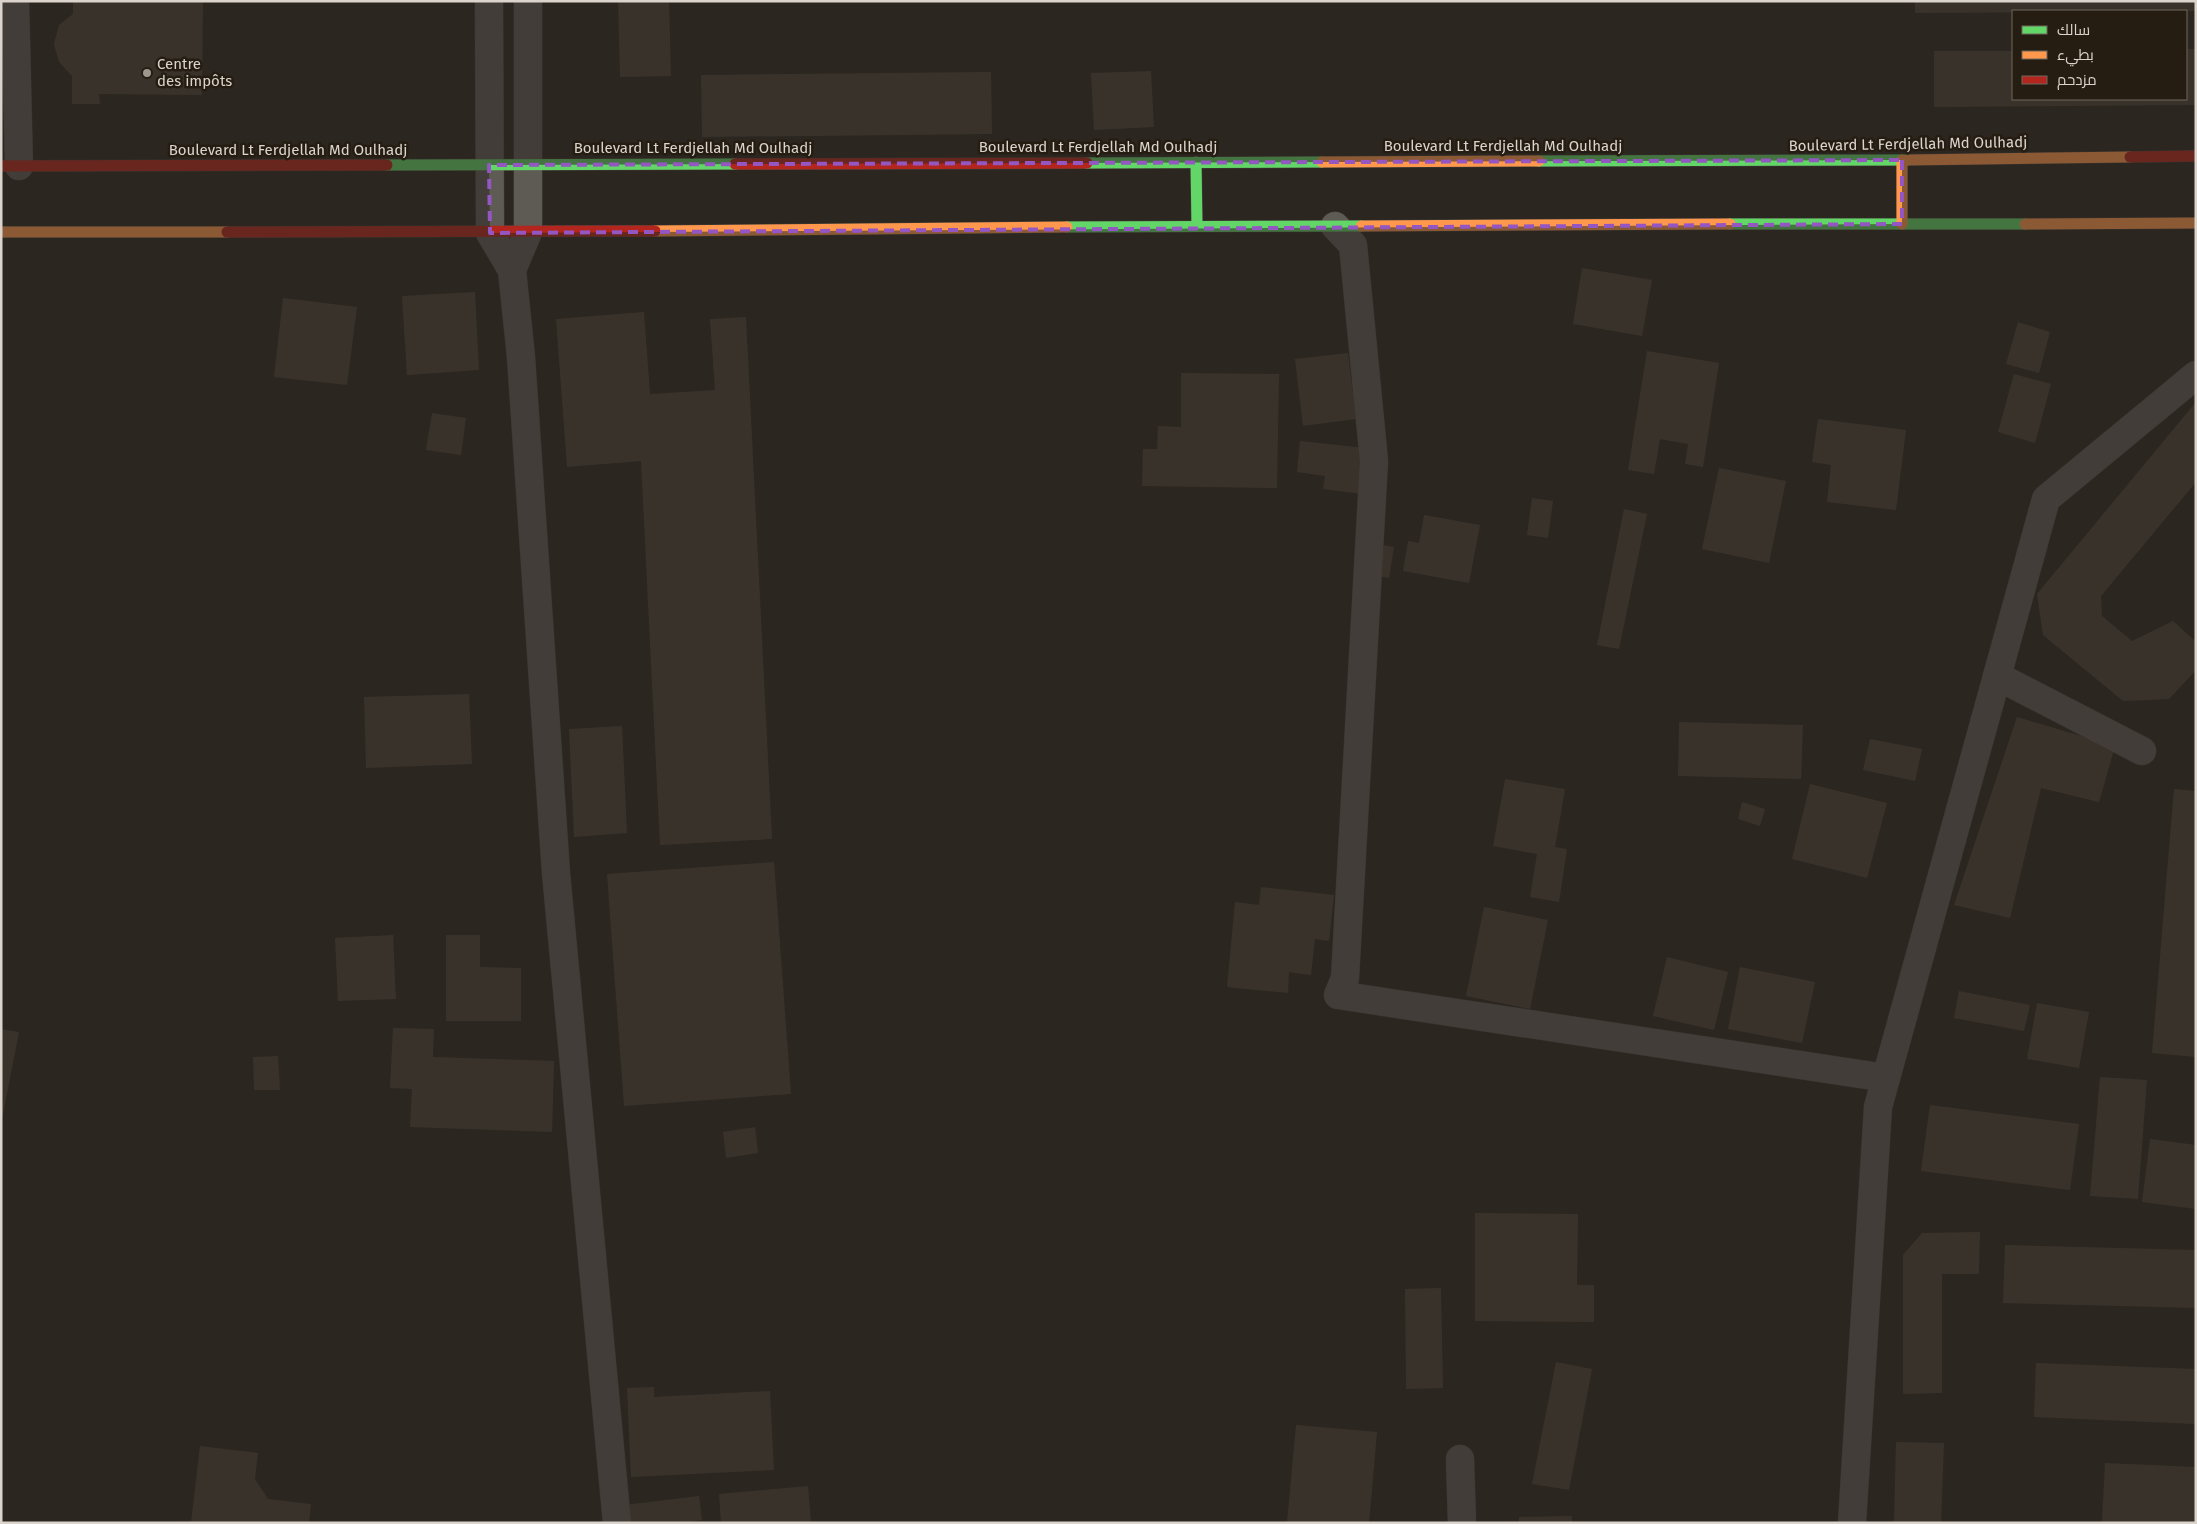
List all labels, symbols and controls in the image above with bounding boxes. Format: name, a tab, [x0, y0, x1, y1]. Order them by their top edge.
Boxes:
legend	[2012, 10, 2187, 100]
text: سالك	[2057, 21, 2090, 39]
text: بطيء	[2057, 46, 2094, 67]
place label: Centre des impôts	[157, 55, 232, 90]
marker: Centre des impôts	[141, 67, 153, 79]
text: مزدحم	[2057, 71, 2097, 90]
street label: Boulevard Lt Ferdjellah Md Oulhadj	[1789, 133, 2027, 155]
street label: Boulevard Lt Ferdjellah Md Oulhadj	[1384, 137, 1622, 155]
street label: Boulevard Lt Ferdjellah Md Oulhadj	[979, 138, 1217, 156]
street label: Boulevard Lt Ferdjellah Md Oulhadj	[574, 139, 812, 157]
street label: Boulevard Lt Ferdjellah Md Oulhadj	[169, 141, 407, 159]

